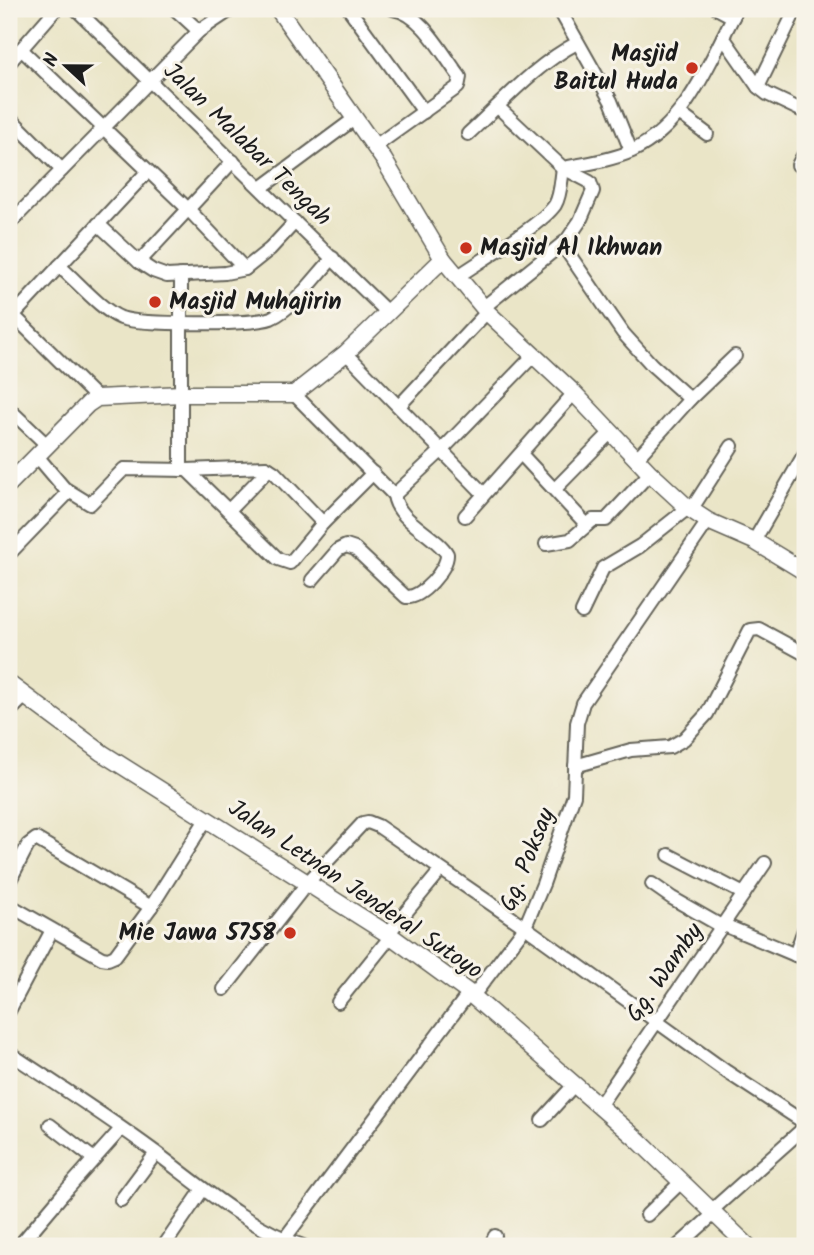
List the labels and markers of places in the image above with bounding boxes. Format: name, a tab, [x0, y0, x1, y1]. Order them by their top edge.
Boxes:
place label: Masjid Baitul Huda	[554, 35, 679, 102]
marker: Masjid Baitul Huda	[684, 60, 700, 76]
place label: Masjid Al Ikhwan	[480, 229, 662, 268]
marker: Masjid Al Ikhwan	[458, 240, 474, 256]
place label: Masjid Muhajirin	[169, 283, 342, 322]
marker: Masjid Muhajirin	[147, 294, 163, 310]
place label: Mie Jawa 5758	[118, 914, 277, 953]
marker: Mie Jawa 5758	[282, 925, 298, 941]

